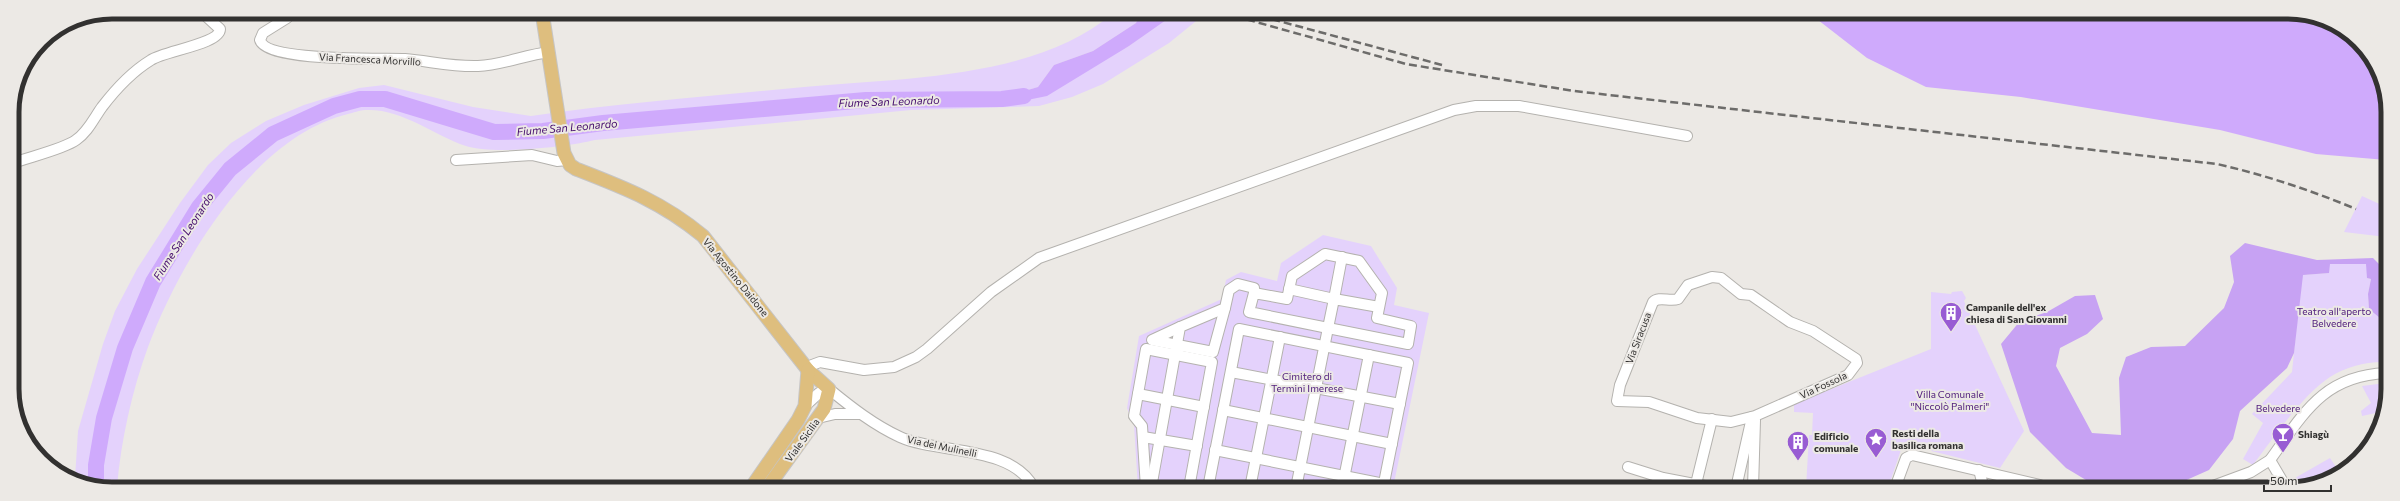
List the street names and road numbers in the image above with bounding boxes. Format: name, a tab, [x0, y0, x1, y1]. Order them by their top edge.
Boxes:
street label: Via Francesca Morvillo	[319, 50, 421, 68]
street label: Via Agostino Daidone	[701, 235, 771, 319]
street label: Via Siracusa	[1623, 310, 1653, 366]
street label: Via Fossola	[1797, 369, 1849, 401]
street label: Viale Sicilia	[782, 416, 822, 464]
street label: Via dei Mulinelli	[906, 433, 978, 459]

